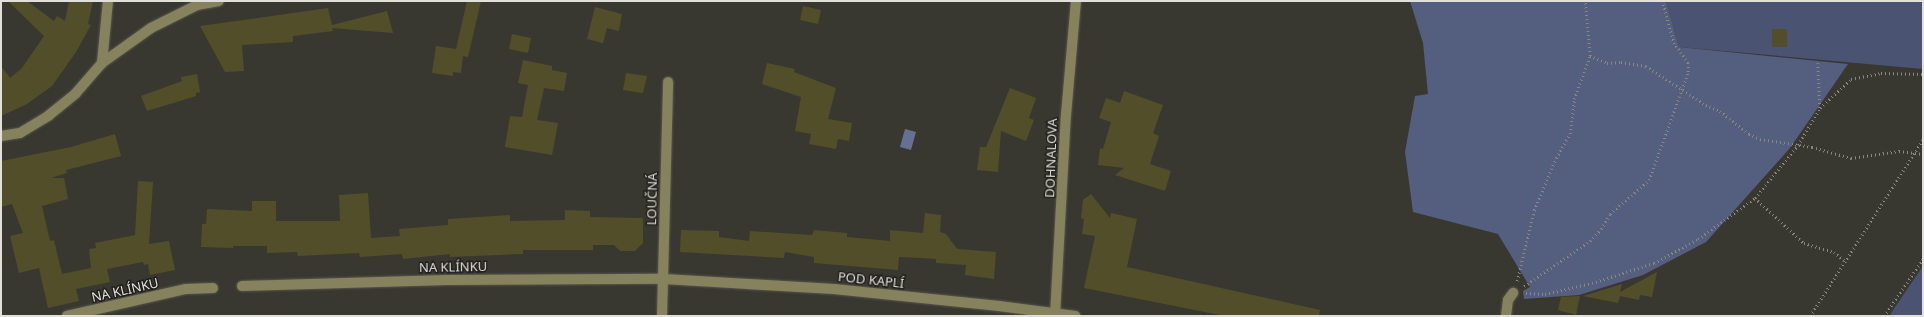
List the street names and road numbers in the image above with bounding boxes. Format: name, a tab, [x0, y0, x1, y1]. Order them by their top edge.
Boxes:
street label: DOHNALOVA	[1042, 118, 1060, 198]
street label: LOUČNÁ	[644, 173, 660, 225]
street label: NA KLÍNKU	[419, 259, 487, 275]
street label: POD KAPLÍ	[837, 269, 905, 291]
street label: NA KLÍNKU	[90, 275, 160, 305]

